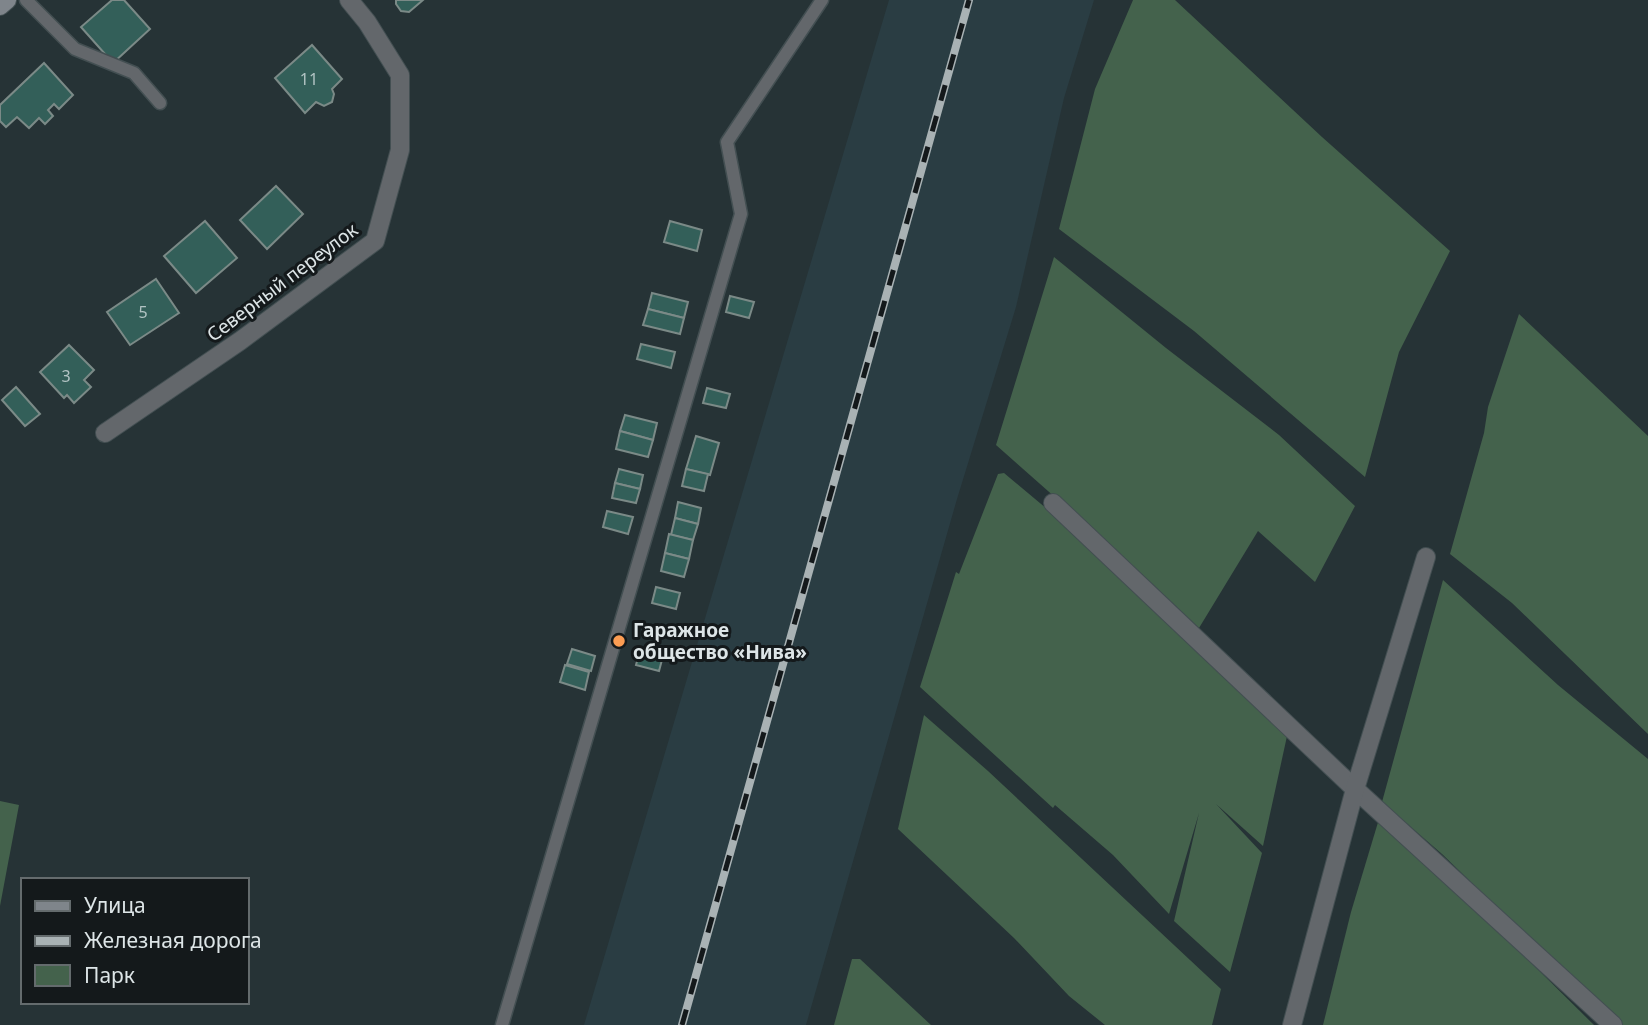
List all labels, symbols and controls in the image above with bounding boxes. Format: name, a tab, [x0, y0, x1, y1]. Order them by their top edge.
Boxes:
house number: 11	[300, 68, 318, 90]
street label: Северный переулок	[201, 217, 363, 347]
house number: 5	[138, 301, 148, 323]
house number: 3	[61, 365, 71, 387]
place label: Гаражное общество «Нива»	[633, 617, 807, 665]
marker: Гаражное общество «Нива»	[611, 633, 627, 649]
legend	[21, 878, 248, 1004]
text: Улица	[84, 891, 146, 919]
text: Железная дорога	[84, 926, 262, 954]
text: Парк	[84, 961, 135, 989]

